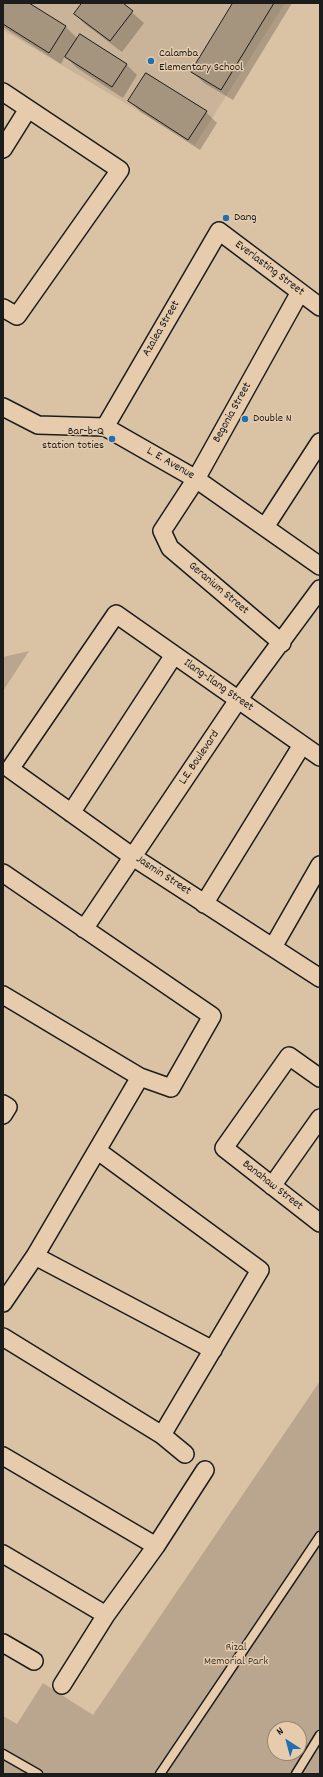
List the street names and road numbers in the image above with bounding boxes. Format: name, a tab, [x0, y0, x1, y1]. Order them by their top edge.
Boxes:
street label: Everlasting Street	[232, 238, 306, 300]
street label: Azalea Street	[140, 298, 184, 360]
street label: Begonia Street	[211, 380, 255, 446]
street label: L. E. Avenue	[144, 445, 196, 483]
street label: Geranium Street	[185, 560, 251, 618]
street label: Ilang-Ilang Street	[180, 657, 256, 715]
street label: L.E. Boulevard	[177, 728, 223, 788]
street label: Jasmin Street	[133, 853, 193, 899]
street label: Banahaw Street	[239, 1158, 305, 1214]

